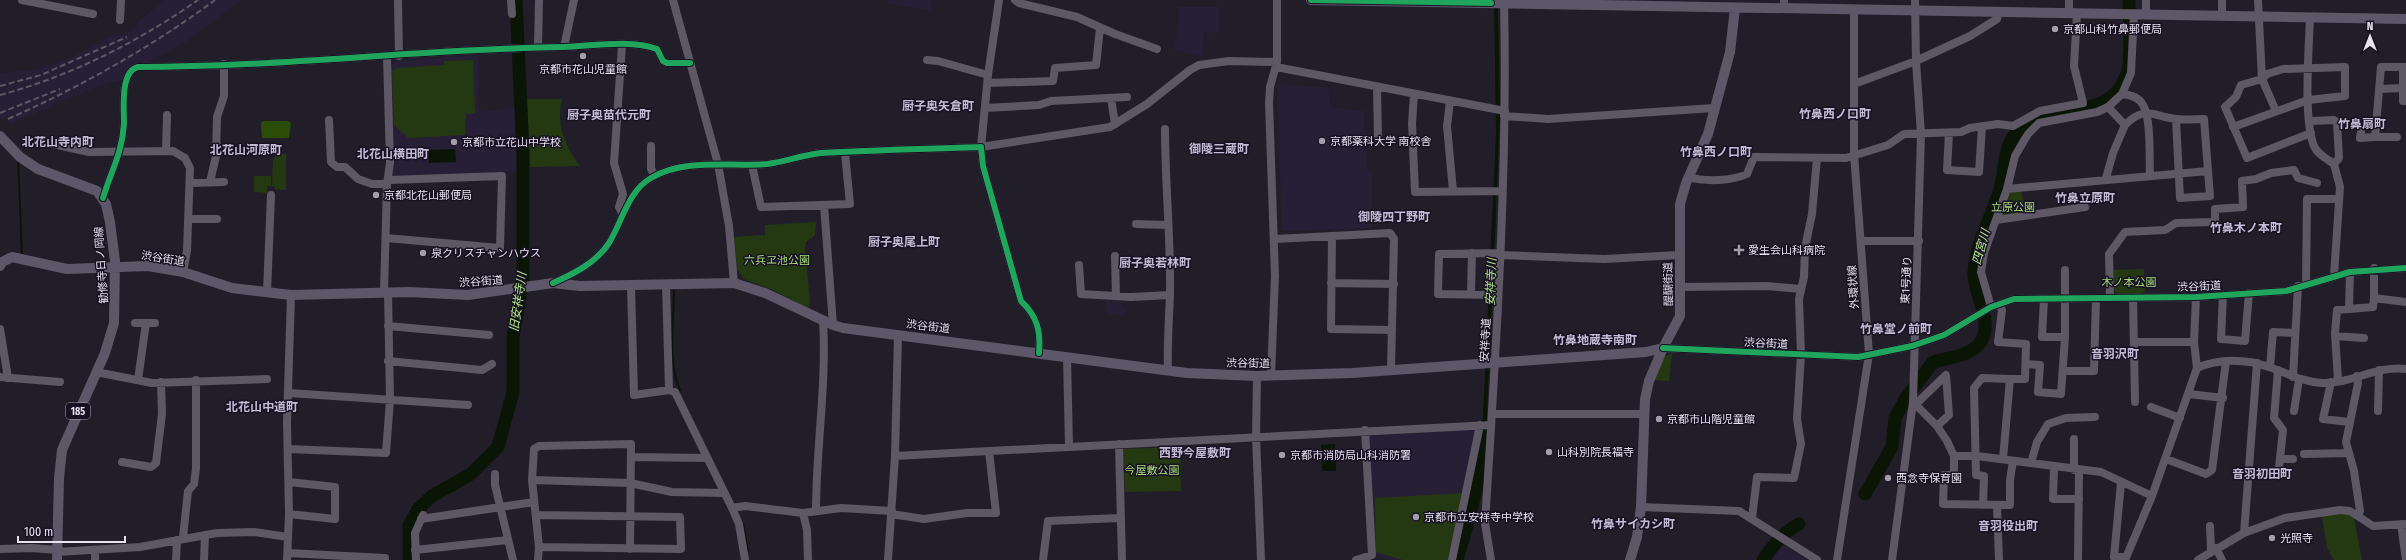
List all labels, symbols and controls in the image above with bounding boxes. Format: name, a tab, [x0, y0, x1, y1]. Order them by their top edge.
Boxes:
north arrow	[2350, 16, 2390, 56]
text: N	[2367, 20, 2373, 33]
place label: 京都山科竹鼻郵便局	[2063, 23, 2162, 36]
marker: 京都山科竹鼻郵便局	[2050, 24, 2060, 34]
marker: 京都市花山児童館	[578, 51, 588, 61]
place label: 京都市花山児童館	[539, 63, 627, 76]
district label: 厨子奥矢倉町	[902, 99, 974, 113]
district label: 竹鼻西ノ口町	[1799, 107, 1871, 121]
district label: 厨子奥苗代元町	[567, 108, 651, 122]
district label: 竹鼻扇町	[2338, 117, 2386, 131]
district label: 北花山寺内町	[22, 135, 94, 149]
place label: 京都薬科大学 南校舎	[1330, 135, 1432, 148]
place label: 京都市立花山中学校	[462, 136, 561, 149]
marker: 京都薬科大学 南校舎	[1317, 136, 1327, 146]
marker: 京都市立花山中学校	[449, 137, 459, 147]
district label: 御陵三蔵町	[1189, 142, 1249, 156]
district label: 北花山河原町	[210, 143, 282, 157]
district label: 竹鼻西ノ口町	[1680, 145, 1752, 159]
district label: 北花山横田町	[357, 147, 429, 161]
place label: 京都北花山郵便局	[384, 189, 472, 202]
marker: 京都北花山郵便局	[371, 190, 381, 200]
district label: 竹鼻立原町	[2055, 191, 2115, 205]
park label: 立原公園	[1991, 201, 2035, 214]
district label: 御陵四丁野町	[1358, 210, 1430, 224]
district label: 竹鼻木ノ本町	[2210, 221, 2282, 235]
street label: 勧修寺日ノ岡線	[92, 226, 111, 304]
water label: 四宮川	[1969, 226, 1993, 266]
district label: 厨子奥尾上町	[868, 235, 940, 249]
marker: 愛生会山科病院	[1733, 244, 1745, 256]
place label: 愛生会山科病院	[1748, 244, 1825, 257]
place label: 泉クリスチャンハウス	[431, 247, 541, 260]
marker: 泉クリスチャンハウス	[418, 248, 428, 258]
street label: 渋谷街道	[140, 249, 186, 268]
park label: 六兵ヱ池公園	[744, 254, 810, 267]
district label: 厨子奥若林町	[1119, 256, 1191, 270]
water label: 安祥寺川	[1483, 256, 1499, 306]
street label: 東1号通り	[1899, 256, 1914, 304]
street label: 醍醐街道	[1662, 262, 1675, 306]
street label: 外環状線	[1845, 265, 1862, 309]
water label: 旧安祥寺川	[507, 269, 529, 333]
street label: 渋谷街道	[459, 273, 503, 290]
park label: 木ノ本公園	[2102, 276, 2157, 289]
street label: 渋谷街道	[2177, 279, 2221, 294]
street label: 渋谷街道	[905, 317, 951, 336]
street label: 安祥寺道	[1478, 318, 1493, 362]
district label: 竹鼻堂ノ前町	[1860, 322, 1932, 336]
district label: 竹鼻地蔵寺南町	[1553, 333, 1637, 347]
street label: 渋谷街道	[1744, 336, 1788, 351]
district label: 音羽沢町	[2091, 347, 2139, 361]
street label: 渋谷街道	[1226, 357, 1270, 370]
district label: 北花山中道町	[226, 400, 298, 414]
road number: 185	[66, 403, 90, 419]
place label: 京都市山階児童館	[1667, 413, 1755, 426]
marker: 京都市山階児童館	[1654, 414, 1664, 424]
district label: 西野今屋敷町	[1159, 446, 1231, 460]
place label: 山科別院長福寺	[1557, 446, 1634, 459]
marker: 山科別院長福寺	[1544, 447, 1554, 457]
place label: 京都市消防局山科消防署	[1290, 449, 1411, 462]
marker: 京都市消防局山科消防署	[1277, 450, 1287, 460]
park label: 今屋敷公園	[1125, 464, 1180, 477]
district label: 音羽初田町	[2232, 467, 2292, 481]
place label: 西念寺保育園	[1896, 472, 1962, 485]
marker: 西念寺保育園	[1883, 473, 1893, 483]
place label: 京都市立安祥寺中学校	[1424, 511, 1534, 524]
marker: 京都市立安祥寺中学校	[1411, 512, 1421, 522]
district label: 竹鼻サイカシ町	[1591, 517, 1675, 531]
scale bar	[18, 518, 125, 544]
district label: 音羽役出町	[1978, 519, 2038, 533]
text: 100 m	[24, 525, 53, 539]
place label: 光照寺	[2280, 532, 2313, 545]
marker: 光照寺	[2267, 533, 2277, 543]

